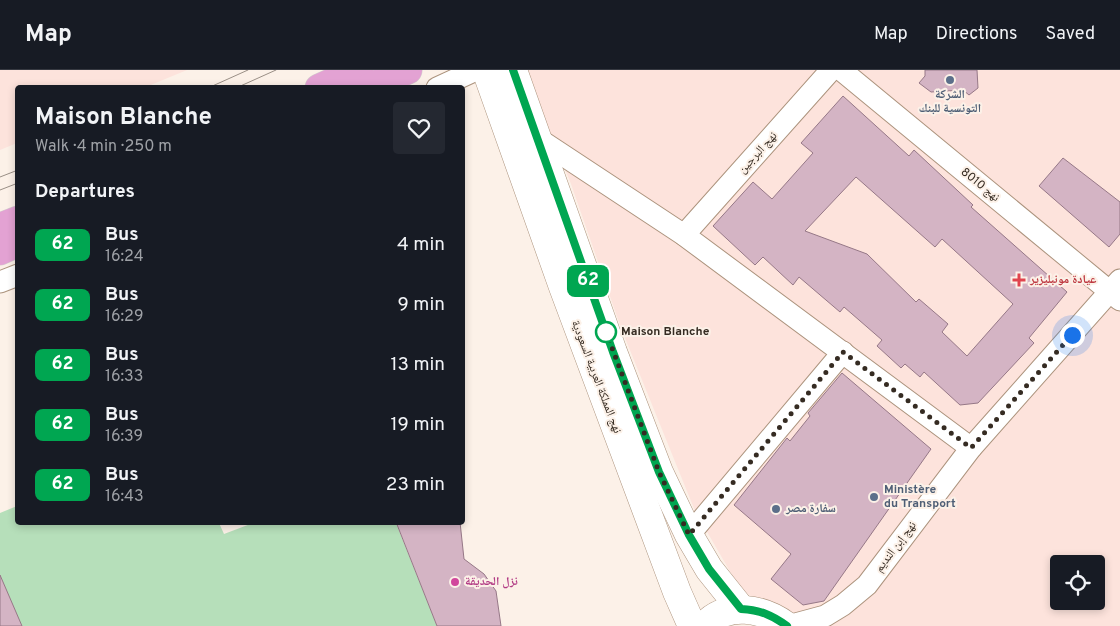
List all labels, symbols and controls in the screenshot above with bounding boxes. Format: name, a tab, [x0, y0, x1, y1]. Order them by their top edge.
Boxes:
text: Map	[25, 20, 72, 50]
text: Map	[874, 23, 908, 46]
text: Directions	[936, 23, 1018, 46]
text: Saved	[1046, 23, 1095, 46]
marker: الشركة التونسية للبنك	[944, 74, 956, 86]
place label: الشركة التونسية للبنك	[919, 87, 981, 117]
button: heart	[393, 102, 445, 154]
text: Maison Blanche	[35, 103, 212, 133]
street label: نهج البرجين	[735, 129, 781, 177]
text: Walk · 4 min · 250 m	[35, 137, 172, 157]
street label: نهج 8010	[957, 164, 1003, 206]
text: Departures	[35, 180, 135, 204]
text: Bus	[105, 223, 139, 247]
text: 62	[51, 233, 74, 256]
text: 4 min	[397, 233, 445, 257]
text: 16:24	[105, 247, 144, 267]
line badge: 62	[566, 265, 610, 297]
text: 62	[577, 269, 599, 292]
place label: عيادة مونبليزير	[1029, 272, 1097, 288]
marker: عيادة مونبليزير	[1012, 273, 1026, 287]
text: Bus	[105, 283, 139, 307]
text: 62	[51, 293, 74, 316]
text: 9 min	[398, 293, 445, 317]
text: 16:29	[105, 307, 143, 327]
street label: نهج المملكة العربية السعودية	[567, 318, 625, 436]
marker: Maison Blanche	[595, 321, 617, 343]
your location	[1060, 323, 1085, 348]
place label: Maison Blanche	[621, 324, 710, 340]
text: Bus	[105, 343, 139, 367]
text: 62	[51, 353, 74, 376]
text: 13 min	[390, 353, 445, 377]
text: 16:33	[105, 367, 143, 387]
text: Bus	[105, 403, 139, 427]
text: 62	[51, 413, 74, 436]
text: 19 min	[390, 413, 445, 437]
text: 16:39	[105, 427, 143, 447]
text: Bus	[105, 463, 139, 487]
text: 62	[51, 473, 74, 496]
text: 23 min	[386, 473, 445, 497]
place label: Ministère du Transport	[884, 482, 956, 512]
text: 16:43	[105, 487, 144, 507]
marker: Ministère du Transport	[868, 491, 880, 503]
place label: سفارة مصر	[785, 501, 836, 517]
marker: سفارة مصر	[770, 503, 782, 515]
street label: نهج إبن النديم	[872, 518, 920, 576]
map controls	[1050, 555, 1105, 610]
button: locate	[1050, 555, 1105, 610]
place label: نزل الحديقة	[465, 574, 518, 590]
marker: نزل الحديقة	[449, 576, 461, 588]

